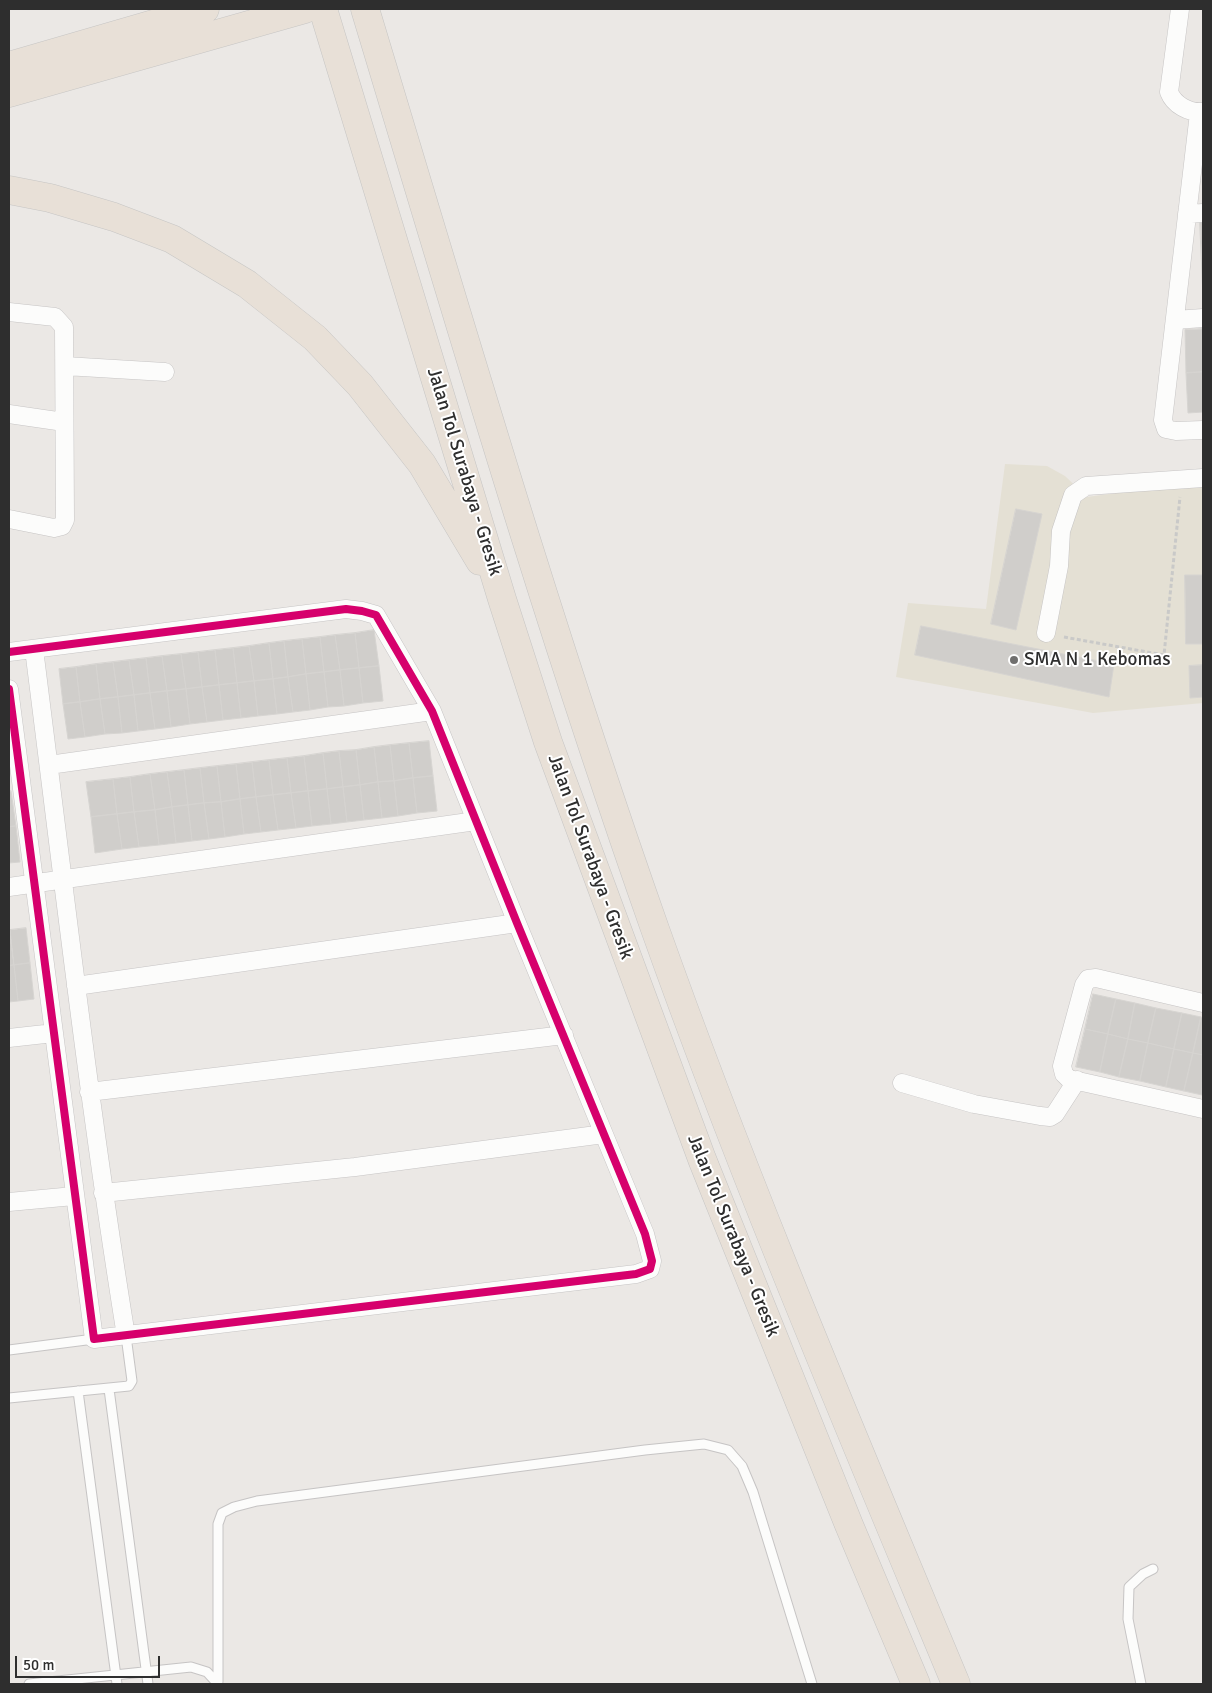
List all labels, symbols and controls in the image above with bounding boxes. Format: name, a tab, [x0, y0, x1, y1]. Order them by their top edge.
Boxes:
street label: Jalan Tol Surabaya - Gresik	[421, 365, 507, 579]
place label: SMA N 1 Kebomas	[1024, 649, 1171, 671]
marker: SMA N 1 Kebomas	[1008, 654, 1020, 666]
street label: Jalan Tol Surabaya - Gresik	[542, 751, 638, 963]
street label: Jalan Tol Surabaya - Gresik	[682, 1131, 784, 1341]
scale bar	[18, 1646, 162, 1678]
text: 50 m	[23, 1656, 54, 1674]

